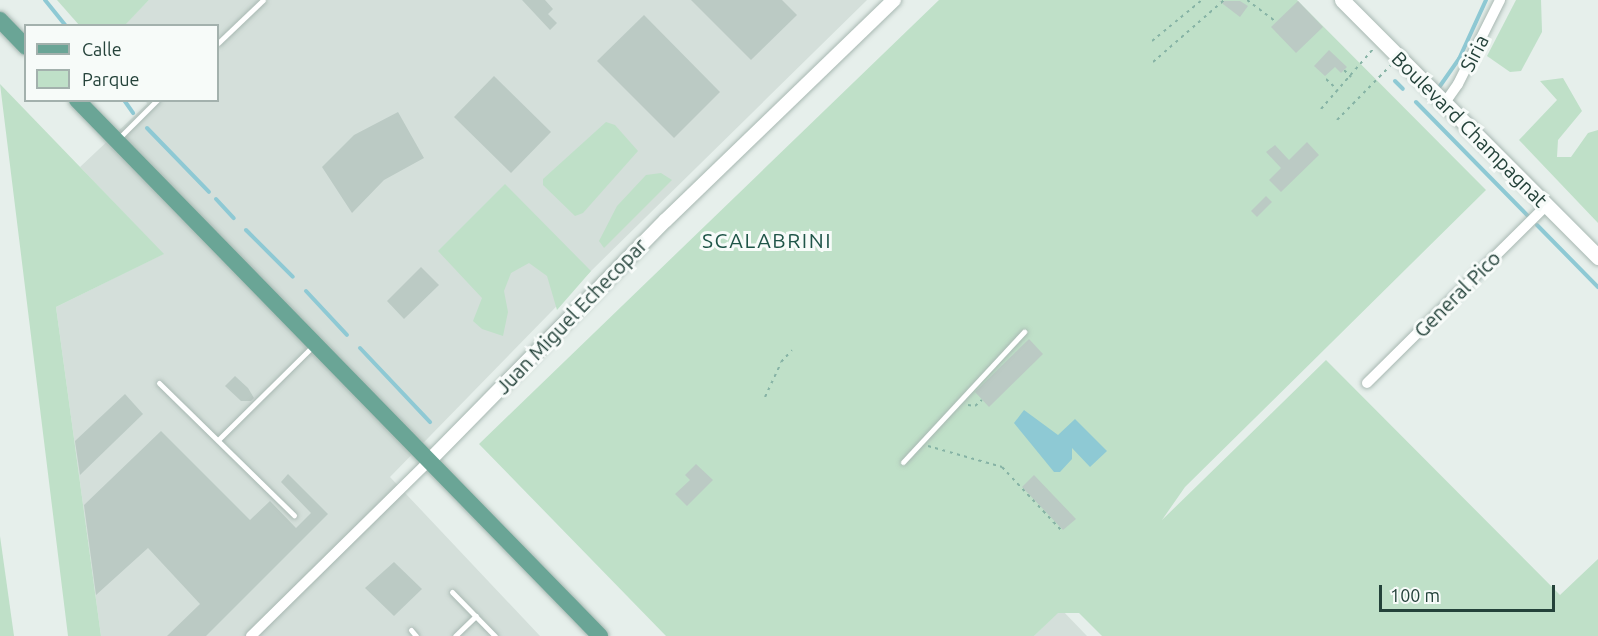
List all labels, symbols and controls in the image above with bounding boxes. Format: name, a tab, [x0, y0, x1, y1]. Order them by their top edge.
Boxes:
legend	[24, 24, 219, 102]
street label: Siria	[1455, 31, 1493, 75]
text: Calle	[82, 39, 122, 59]
street label: Boulevard Champagnat	[1387, 46, 1553, 212]
text: Parque	[82, 69, 139, 89]
district label: SCALABRINI	[702, 227, 832, 253]
street label: Juan Miguel Echecopar	[490, 233, 652, 399]
street label: General Pico	[1409, 246, 1505, 342]
scale bar	[1382, 573, 1558, 611]
text: 100 m	[1390, 585, 1440, 605]

